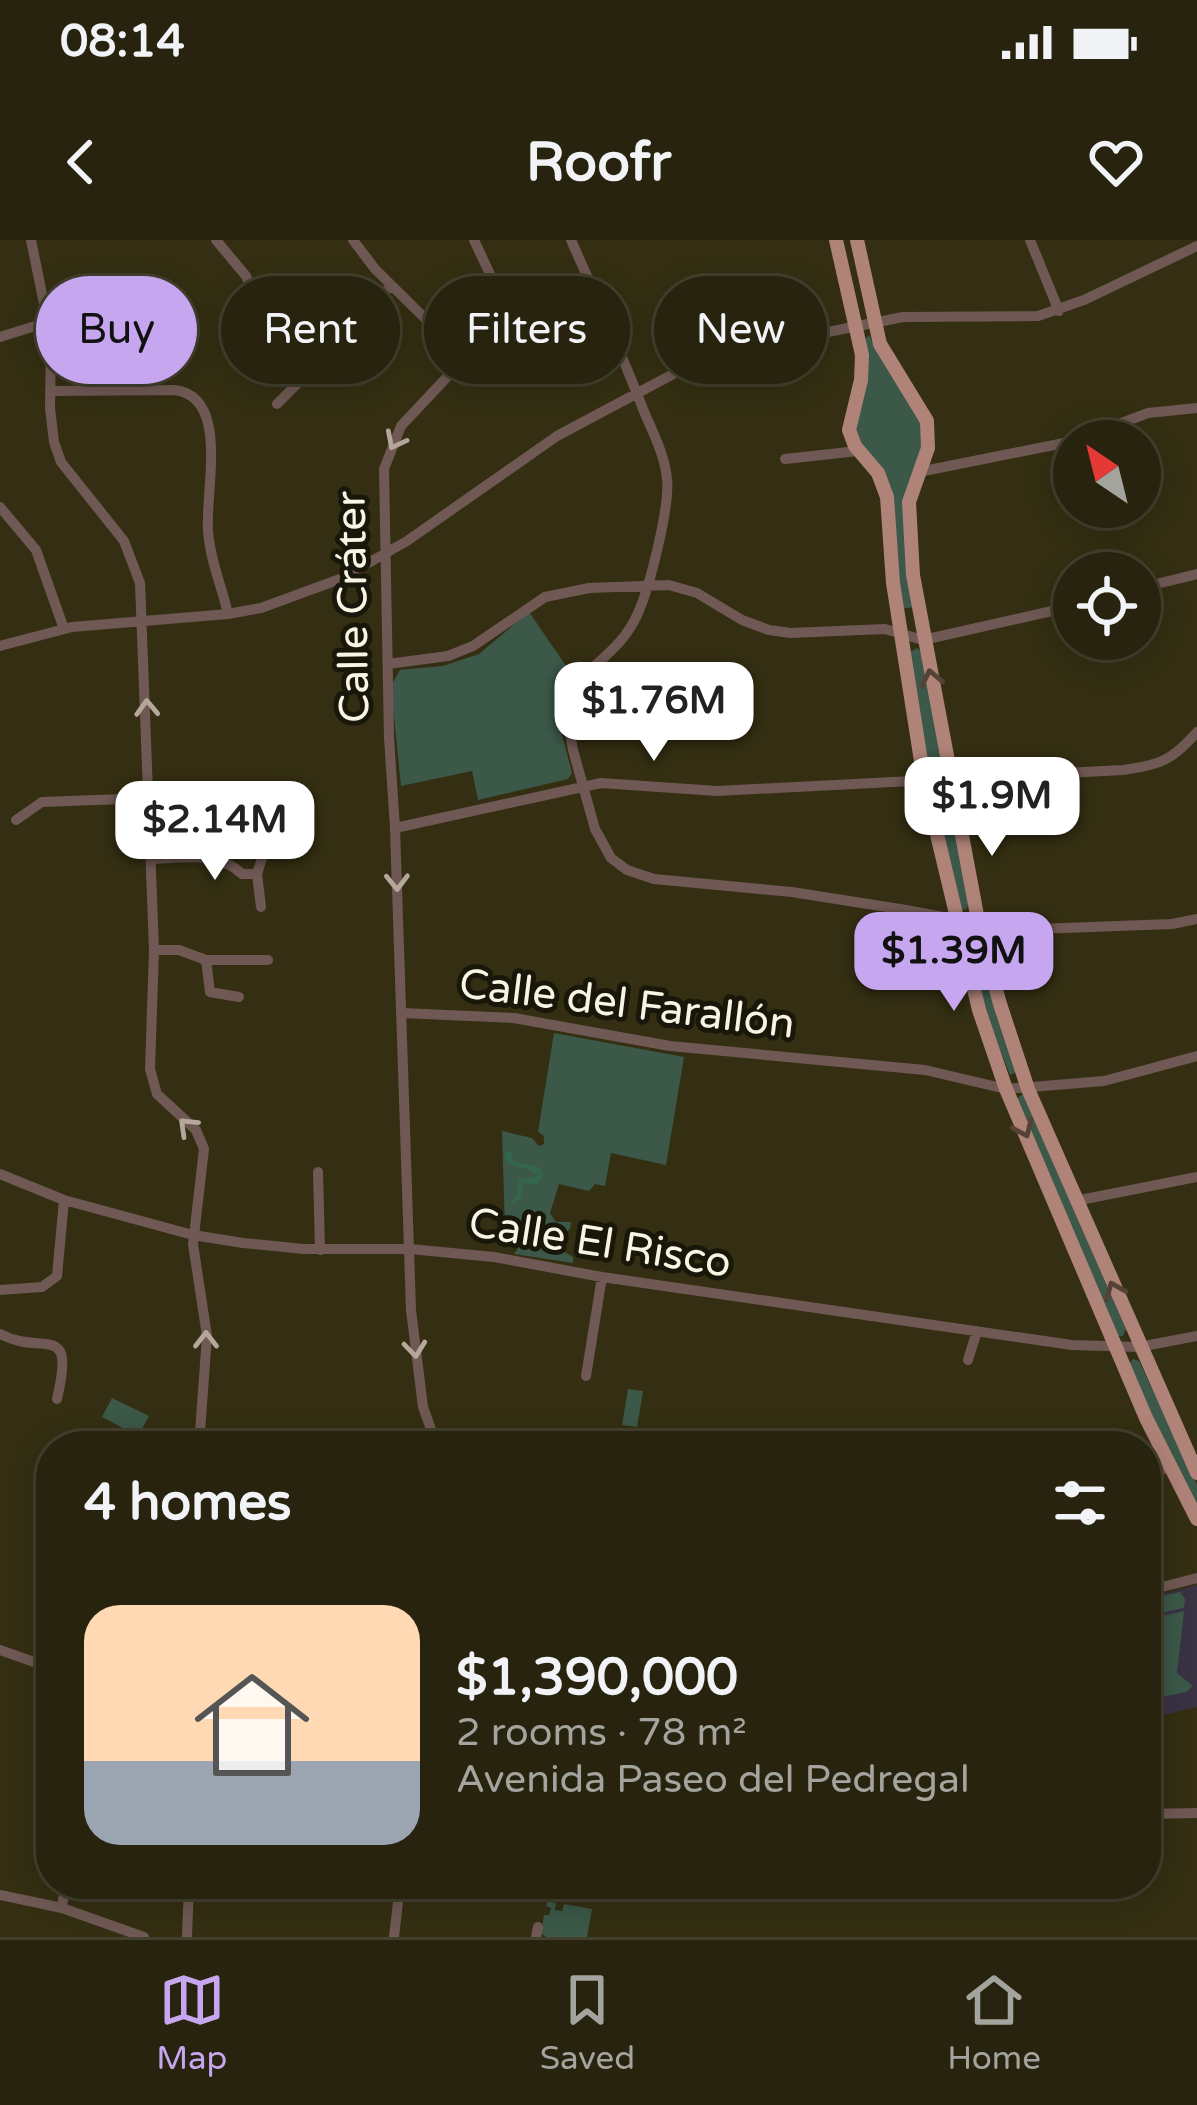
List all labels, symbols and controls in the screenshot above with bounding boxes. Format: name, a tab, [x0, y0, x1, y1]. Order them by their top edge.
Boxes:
text: 08:14	[60, 15, 185, 69]
icon: back	[48, 129, 114, 195]
icon: heart	[1083, 129, 1149, 195]
text: Roofr	[526, 130, 671, 195]
chip: Buy	[36, 276, 197, 384]
chip: Rent	[221, 276, 400, 384]
chip: Filters	[424, 276, 630, 384]
chip: New	[654, 276, 827, 384]
north arrow	[1053, 420, 1161, 528]
map controls	[1053, 420, 1161, 660]
one-way arrow	[386, 429, 409, 451]
street label: Calle Cráter	[325, 491, 381, 723]
button: locate	[1053, 552, 1161, 660]
pin: $1.76M	[556, 662, 752, 764]
one-way arrow	[919, 668, 945, 688]
text: $1.76M	[582, 677, 726, 724]
one-way arrow	[134, 698, 160, 717]
pin: $1.9M	[908, 757, 1076, 859]
text: $1.9M	[932, 772, 1052, 819]
pin: $2.14M	[117, 781, 313, 883]
text: $2.14M	[142, 796, 288, 843]
one-way arrow	[383, 873, 409, 892]
pin: $1.39M	[856, 912, 1052, 1014]
text: $1.39M	[881, 927, 1027, 974]
street label: Calle del Farallón	[456, 958, 798, 1050]
one-way arrow	[1009, 1117, 1033, 1138]
one-way arrow	[179, 1118, 201, 1140]
street label: Calle El Risco	[465, 1197, 735, 1289]
one-way arrow	[1105, 1281, 1129, 1302]
one-way arrow	[193, 1330, 219, 1348]
one-way arrow	[402, 1340, 427, 1359]
icon: filters	[1047, 1470, 1113, 1536]
text: 4 homes	[84, 1472, 292, 1534]
text: $1,390,000	[456, 1647, 738, 1709]
icon: home	[180, 1653, 324, 1797]
text: 2 rooms · 78 m²	[456, 1709, 747, 1756]
text: Avenida Paseo del Pedregal	[456, 1756, 970, 1803]
tab: Map	[156, 1967, 227, 2078]
tab: Saved	[540, 1967, 635, 2078]
tab: Home	[947, 1967, 1041, 2078]

